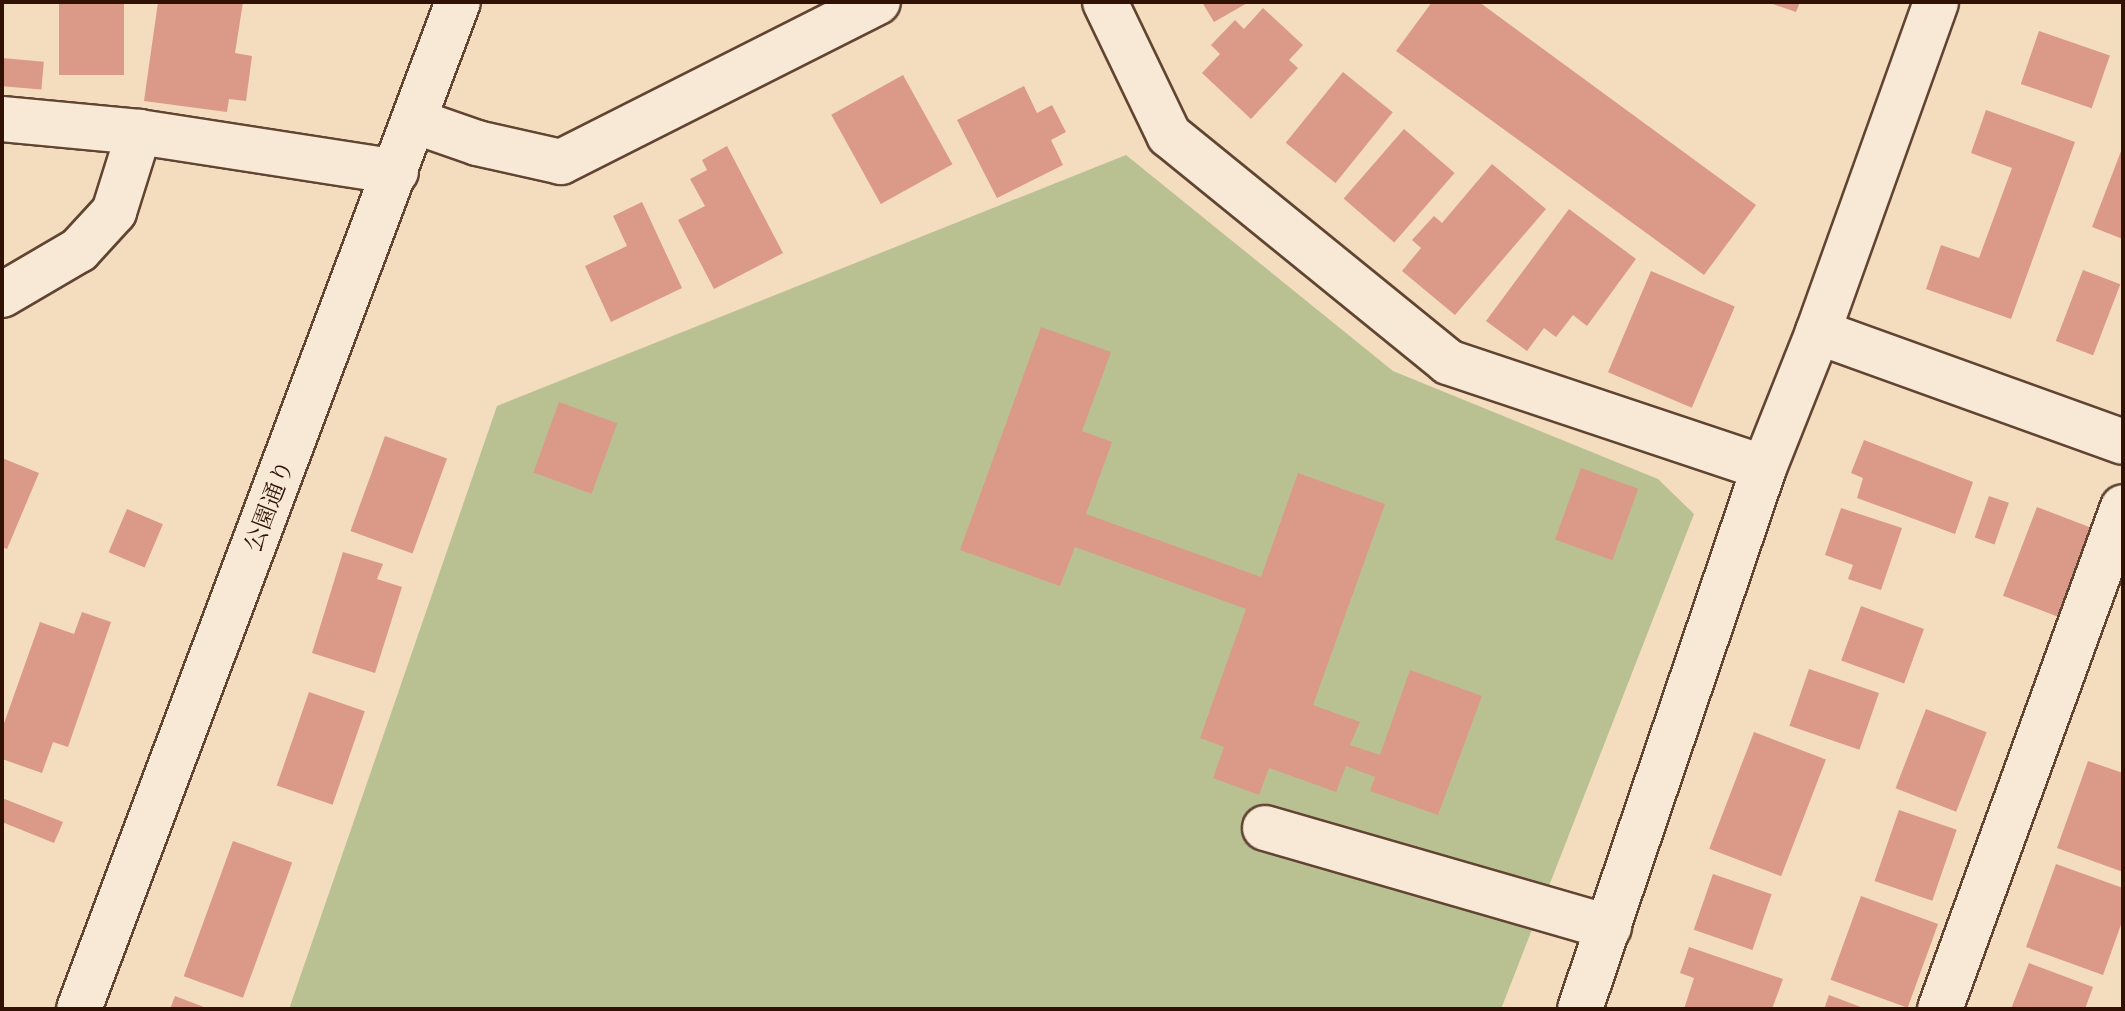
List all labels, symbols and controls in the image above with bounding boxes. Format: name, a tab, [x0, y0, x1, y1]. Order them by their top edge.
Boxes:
street label: 公園通り	[239, 456, 301, 556]

